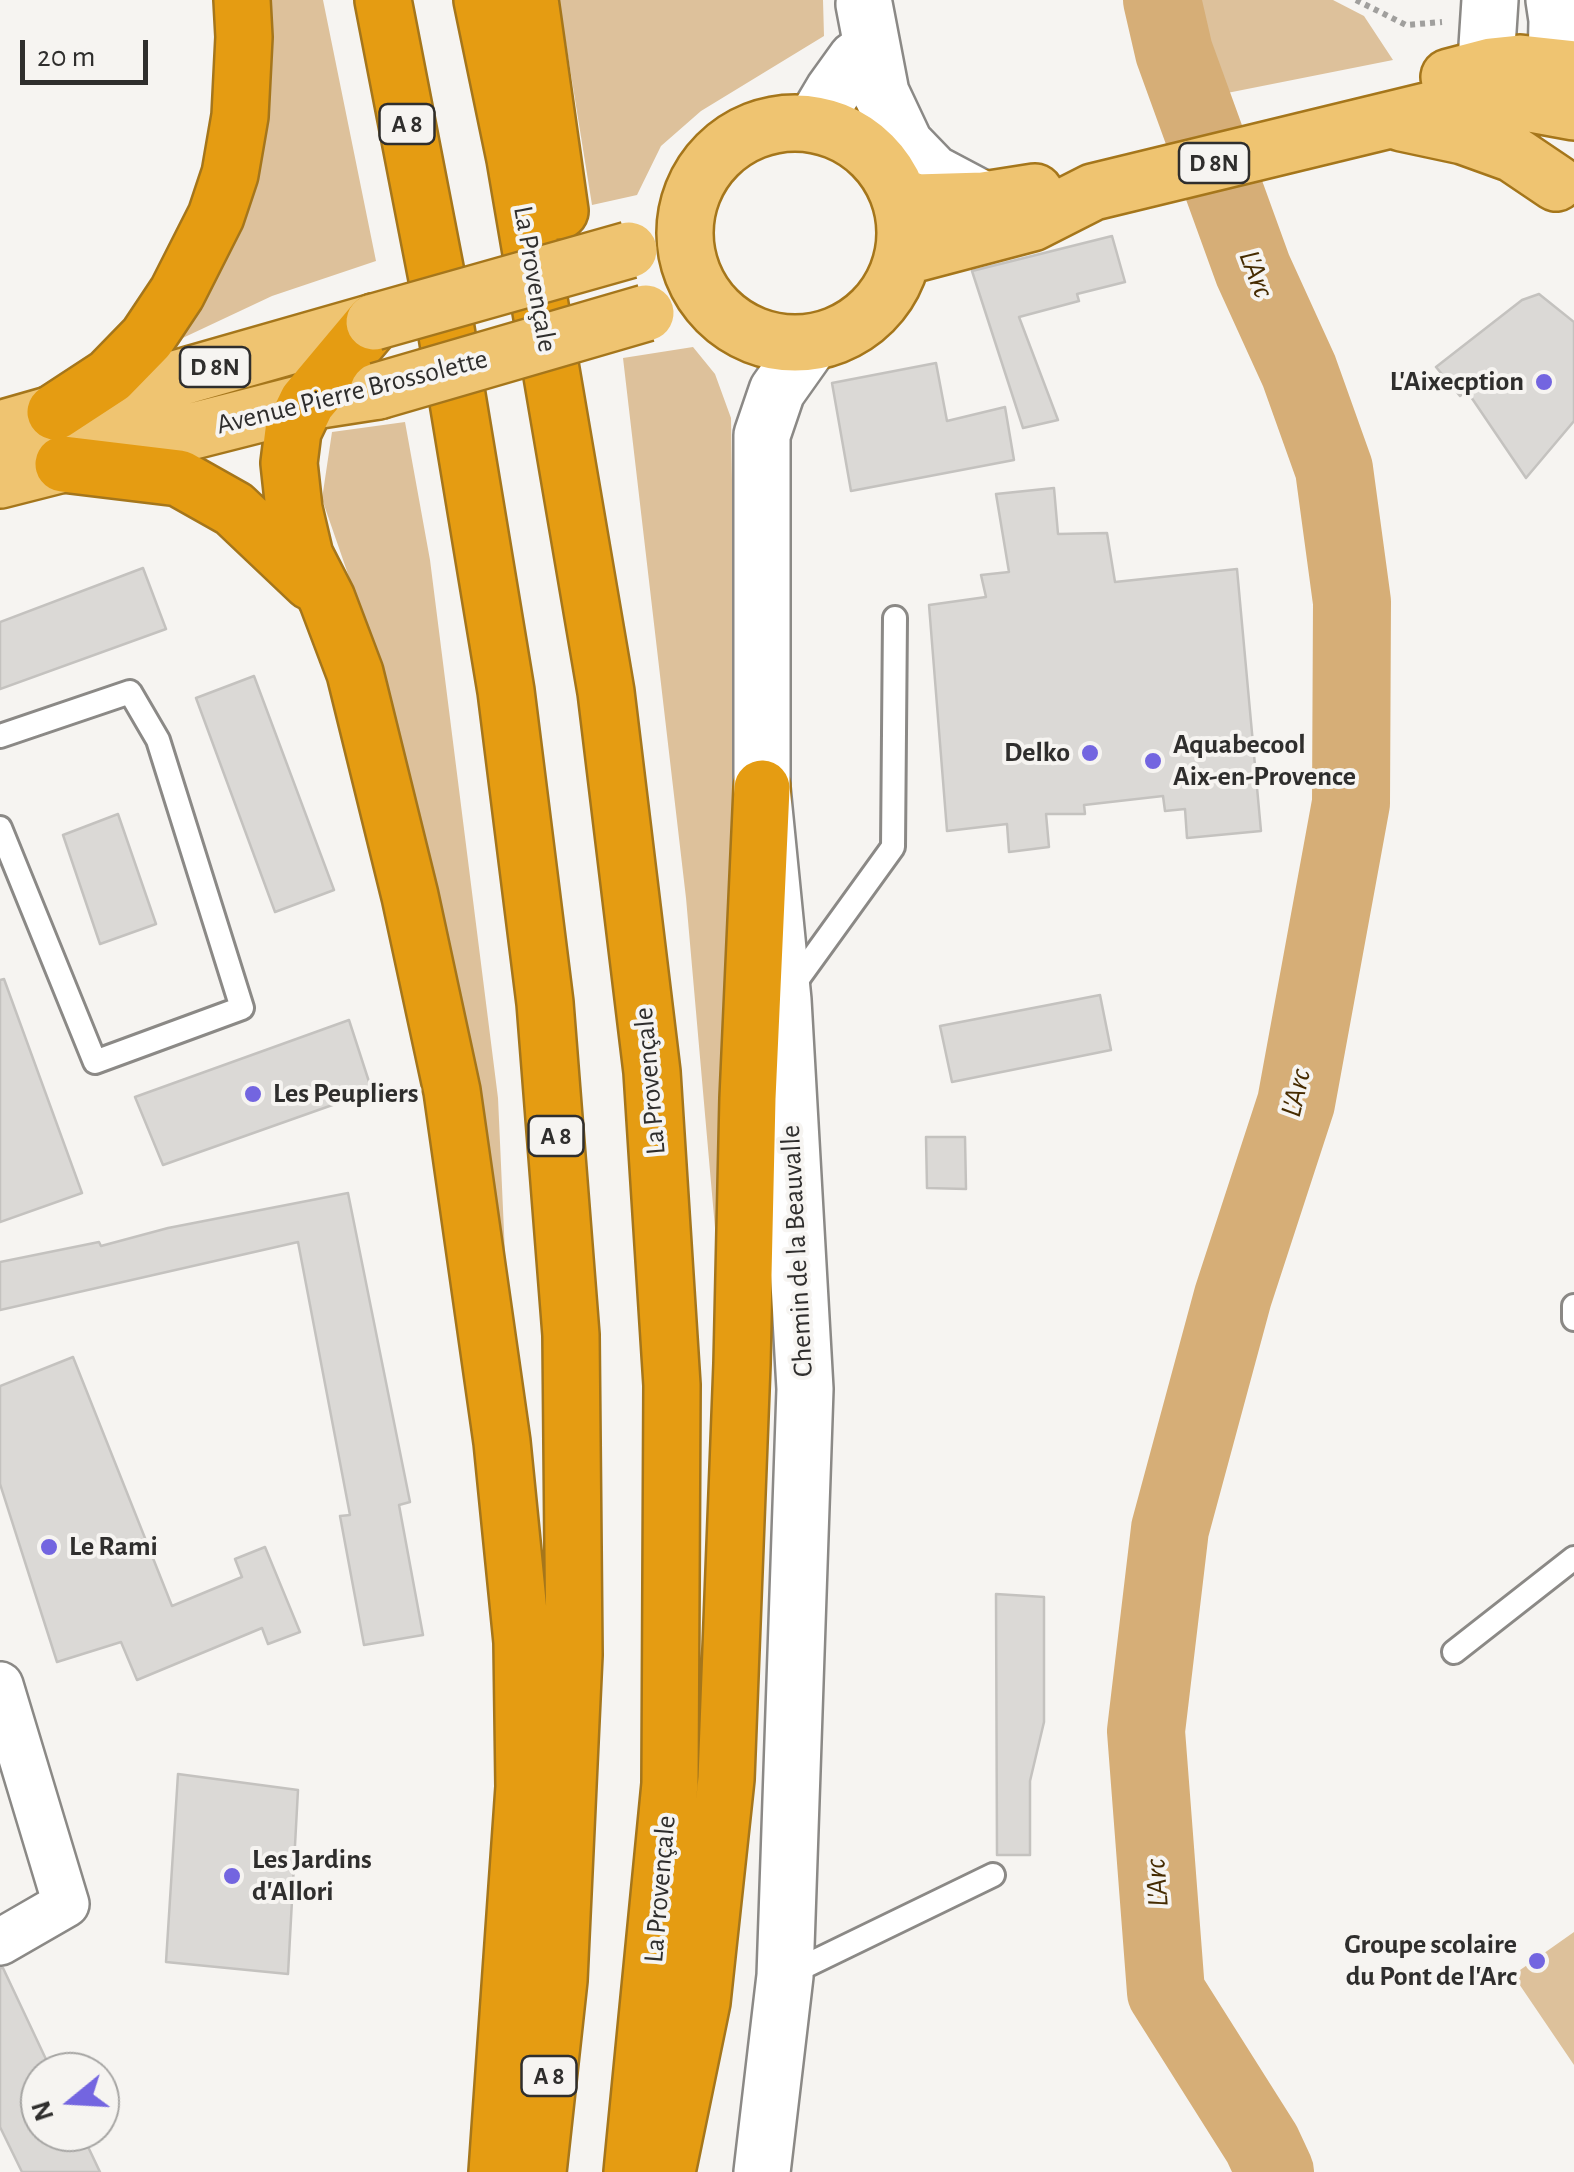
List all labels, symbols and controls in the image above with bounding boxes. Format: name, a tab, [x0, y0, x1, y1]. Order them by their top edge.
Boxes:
scale bar	[25, 20, 152, 82]
text: 20 m	[37, 42, 95, 72]
road number: A 8	[380, 104, 434, 144]
road number: D 8N	[1179, 143, 1249, 183]
street label: La Provençale	[506, 203, 564, 355]
water label: L'Arc	[1231, 245, 1281, 303]
street label: Avenue Pierre Brossolette	[213, 342, 491, 442]
road number: D 8N	[180, 347, 250, 387]
place label: L'Aixecption	[1390, 365, 1524, 399]
marker: L'Aixecption	[1533, 371, 1555, 393]
place label: Aquabecool Aix-en-Provence	[1173, 728, 1356, 794]
place label: Delko	[1004, 736, 1070, 770]
marker: Delko	[1079, 742, 1101, 764]
marker: Aquabecool Aix-en-Provence	[1142, 750, 1164, 772]
street label: La Provençale	[627, 1006, 673, 1156]
water label: L'Arc	[1273, 1065, 1319, 1121]
place label: Les Peupliers	[273, 1077, 418, 1111]
marker: Les Peupliers	[242, 1083, 264, 1105]
road number: A 8	[528, 1116, 584, 1156]
street label: Chemin de la Beauvalle	[774, 1124, 820, 1378]
place label: Le Rami	[69, 1530, 158, 1564]
marker: Le Rami	[38, 1536, 60, 1558]
street label: La Provençale	[637, 1814, 683, 1964]
place label: Les Jardins d'Allori	[252, 1843, 372, 1909]
water label: L'Arc	[1137, 1858, 1177, 1908]
marker: Les Jardins d'Allori	[221, 1865, 243, 1887]
place label: Groupe scolaire du Pont de l'Arc	[1344, 1928, 1517, 1994]
marker: Groupe scolaire du Pont de l'Arc	[1526, 1950, 1548, 1972]
north arrow	[20, 2052, 120, 2152]
road number: A 8	[522, 2056, 576, 2096]
text: N	[27, 2097, 60, 2124]

